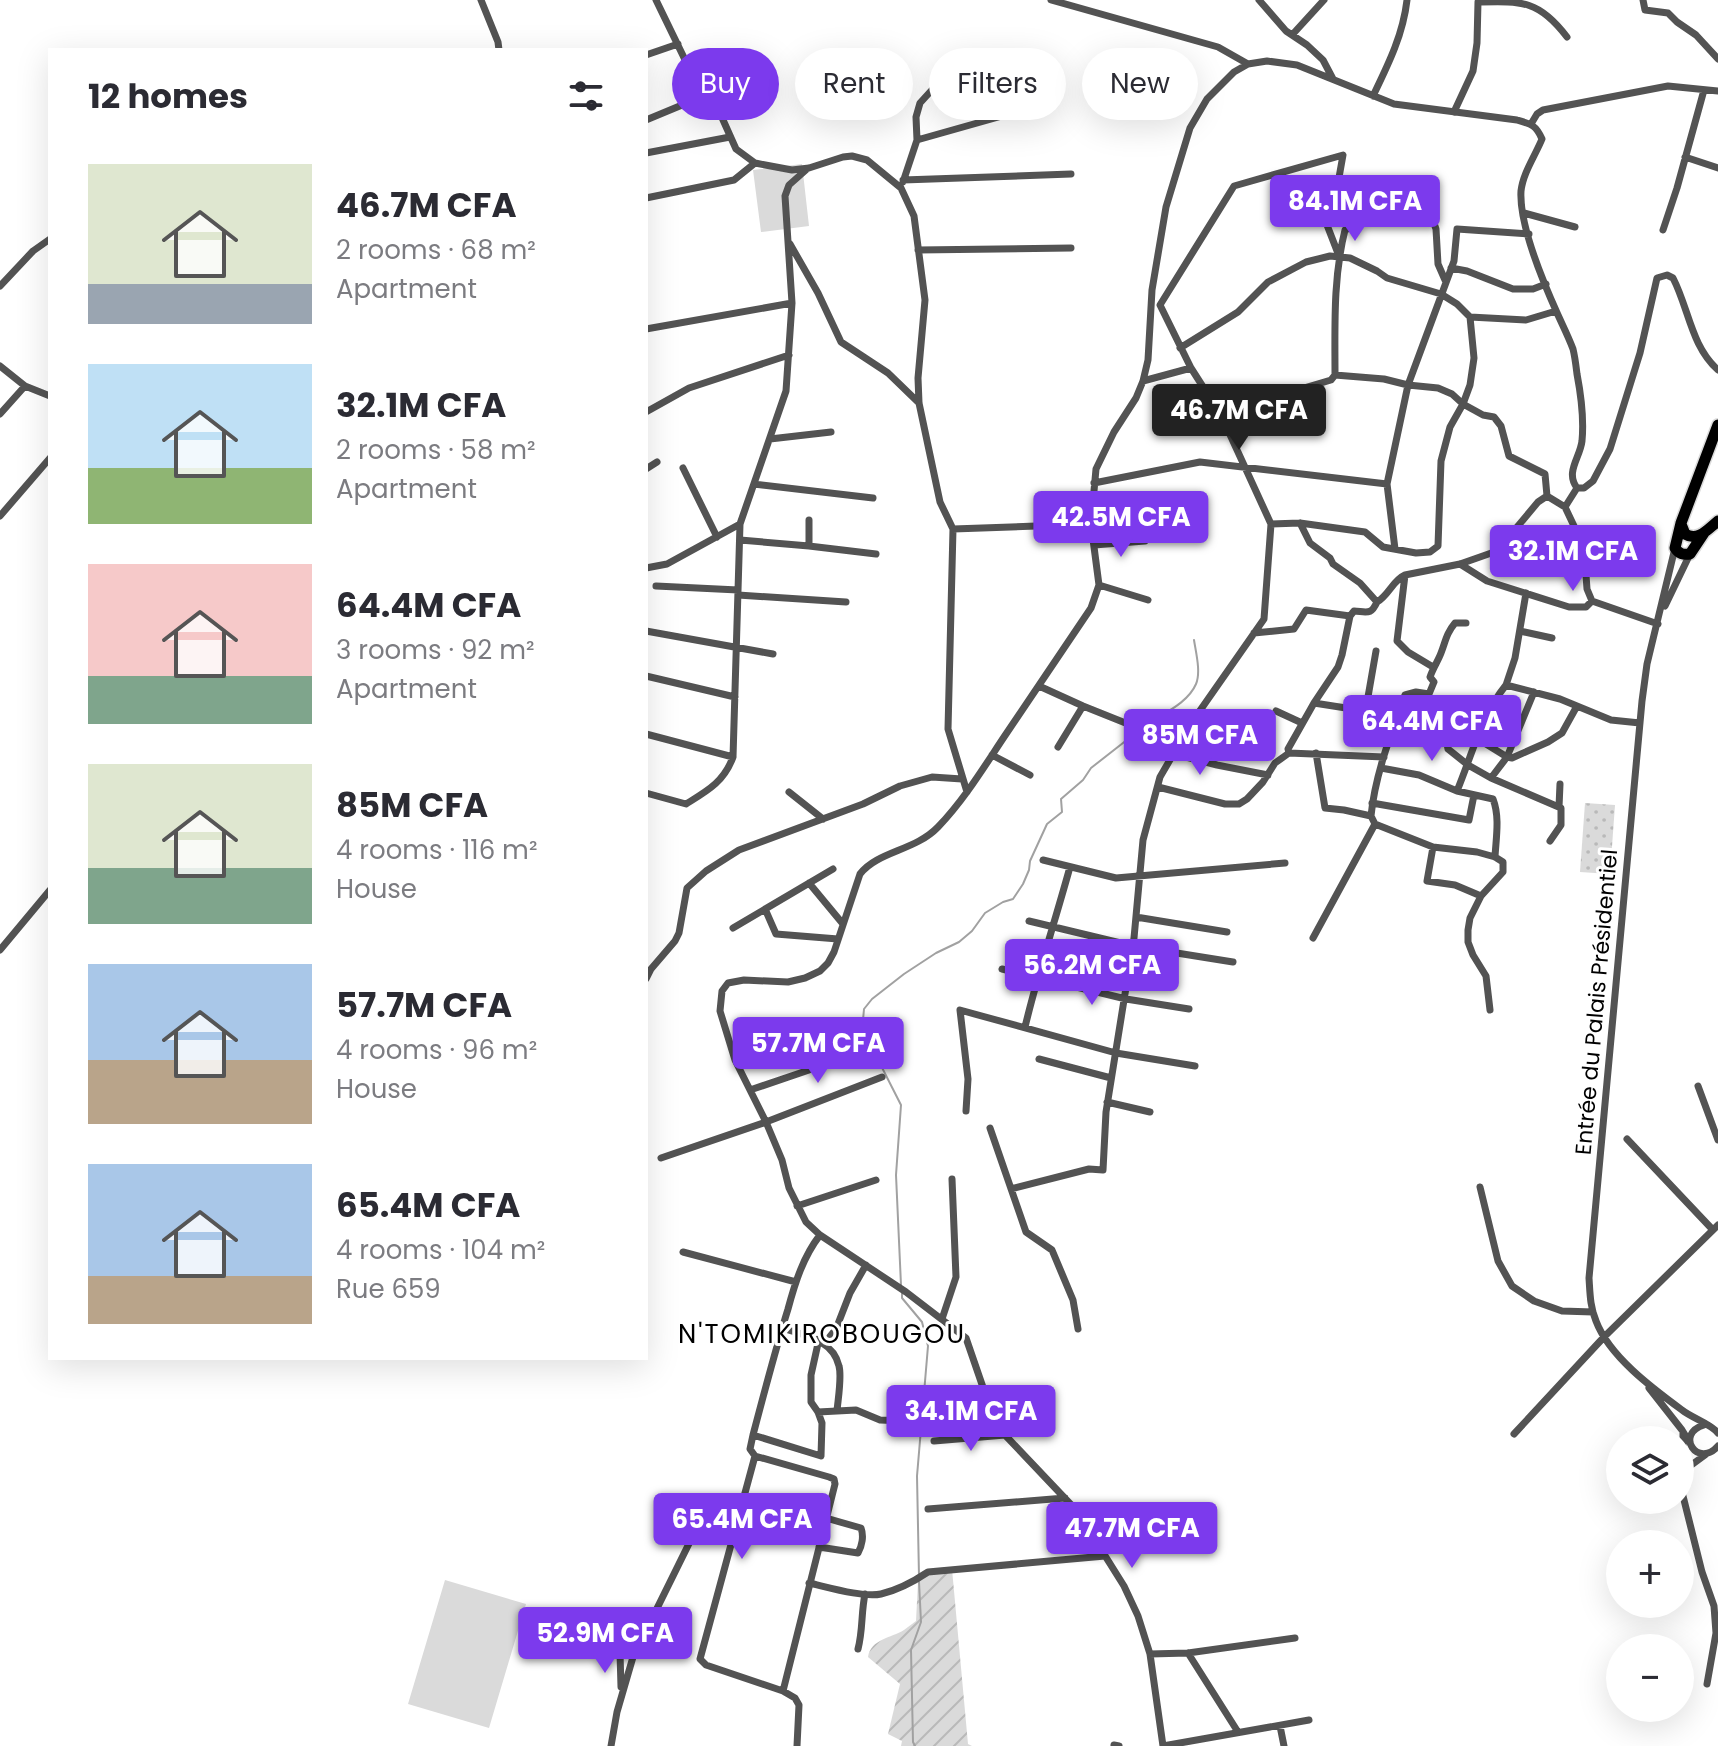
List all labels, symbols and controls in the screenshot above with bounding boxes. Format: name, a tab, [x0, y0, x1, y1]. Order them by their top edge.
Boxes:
chip: Buy	[672, 48, 779, 120]
chip: Rent	[795, 48, 913, 120]
chip: Filters	[929, 48, 1066, 120]
chip: New	[1082, 48, 1198, 120]
text: 12 homes	[88, 72, 248, 120]
icon: filters	[564, 74, 608, 118]
pin: 84.1M CFA	[1263, 175, 1447, 243]
text: 46.7M CFA	[336, 181, 516, 229]
text: 84.1M CFA	[1288, 183, 1422, 219]
icon: home	[152, 196, 248, 292]
text: 2 rooms · 68 m²	[336, 232, 536, 268]
text: Apartment	[336, 271, 477, 307]
text: 32.1M CFA	[336, 381, 506, 429]
pin: 46.7M CFA	[1147, 384, 1331, 452]
text: 46.7M CFA	[1170, 392, 1308, 428]
icon: home	[152, 396, 248, 492]
text: 2 rooms · 58 m²	[336, 432, 536, 468]
text: Apartment	[336, 471, 477, 507]
pin: 42.5M CFA	[1029, 491, 1213, 559]
text: 42.5M CFA	[1051, 499, 1191, 535]
pin: 32.1M CFA	[1481, 525, 1665, 593]
text: 32.1M CFA	[1508, 533, 1638, 569]
text: 64.4M CFA	[336, 581, 521, 629]
icon: home	[152, 596, 248, 692]
text: 3 rooms · 92 m²	[336, 632, 535, 668]
text: Apartment	[336, 671, 477, 707]
pin: 64.4M CFA	[1340, 695, 1524, 763]
text: 64.4M CFA	[1361, 703, 1503, 739]
pin: 85M CFA	[1126, 709, 1274, 777]
text: 85M CFA	[1142, 717, 1258, 753]
text: 85M CFA	[336, 781, 488, 829]
icon: home	[152, 796, 248, 892]
text: 4 rooms · 116 m²	[336, 832, 537, 868]
street label: Entrée du Palais Présidentiel	[1568, 848, 1625, 1156]
text: House	[336, 871, 417, 907]
pin: 56.2M CFA	[1000, 939, 1184, 1007]
text: 56.2M CFA	[1023, 947, 1161, 983]
text: 57.7M CFA	[336, 981, 512, 1029]
icon: home	[152, 996, 248, 1092]
pin: 57.7M CFA	[726, 1017, 910, 1085]
text: 57.7M CFA	[751, 1025, 885, 1061]
text: 4 rooms · 96 m²	[336, 1032, 537, 1068]
text: House	[336, 1071, 417, 1107]
text: 65.4M CFA	[336, 1181, 520, 1229]
icon: home	[152, 1196, 248, 1292]
text: 4 rooms · 104 m²	[336, 1232, 545, 1268]
text: Rue 659	[336, 1271, 441, 1307]
district label: N'TOMIKIROBOUGOU	[678, 1316, 966, 1352]
pin: 34.1M CFA	[879, 1385, 1063, 1453]
text: 34.1M CFA	[904, 1393, 1038, 1429]
map controls	[1606, 1426, 1694, 1722]
button: layers	[1606, 1426, 1694, 1514]
pin: 65.4M CFA	[650, 1493, 834, 1561]
text: 65.4M CFA	[672, 1501, 812, 1537]
pin: 47.7M CFA	[1040, 1502, 1224, 1570]
text: 47.7M CFA	[1064, 1510, 1200, 1546]
button: +	[1606, 1530, 1694, 1618]
pin: 52.9M CFA	[513, 1607, 697, 1675]
text: 52.9M CFA	[536, 1615, 674, 1651]
button: −	[1606, 1634, 1694, 1722]

